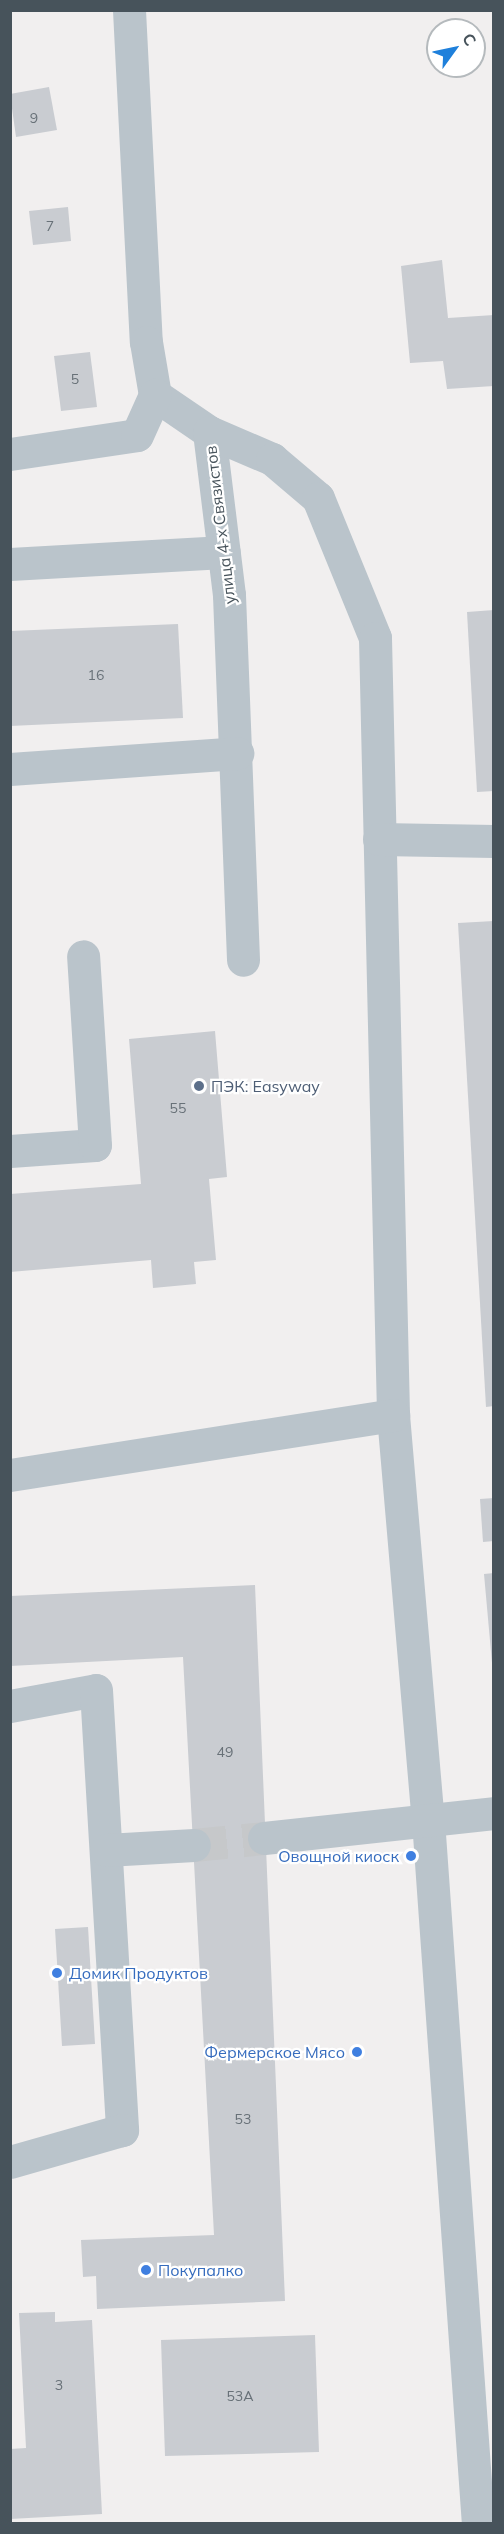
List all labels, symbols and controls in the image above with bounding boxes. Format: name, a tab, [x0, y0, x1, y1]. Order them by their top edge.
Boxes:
north arrow	[426, 18, 486, 78]
text: С	[458, 29, 481, 49]
house number: 9	[30, 110, 38, 126]
house number: 7	[46, 218, 54, 234]
house number: 5	[71, 371, 79, 387]
street label: улица 4-х Связистов	[201, 445, 239, 605]
house number: 16	[88, 667, 104, 683]
place label: ПЭК: Easyway	[211, 1076, 320, 1096]
marker: ПЭК: Easyway	[192, 1079, 206, 1093]
house number: 55	[170, 1100, 186, 1116]
house number: 49	[217, 1744, 233, 1760]
place label: Овощной киоск	[278, 1846, 399, 1866]
marker: Овощной киоск	[404, 1849, 418, 1863]
place label: Домик Продуктов	[69, 1963, 208, 1983]
marker: Домик Продуктов	[50, 1966, 64, 1980]
place label: Фермерское Мясо	[204, 2042, 345, 2062]
marker: Фермерское Мясо	[350, 2045, 364, 2059]
house number: 53	[235, 2111, 251, 2127]
place label: Покупалко	[158, 2260, 243, 2280]
marker: Покупалко	[139, 2263, 153, 2277]
house number: 3	[55, 2377, 63, 2393]
house number: 53А	[226, 2388, 254, 2404]

